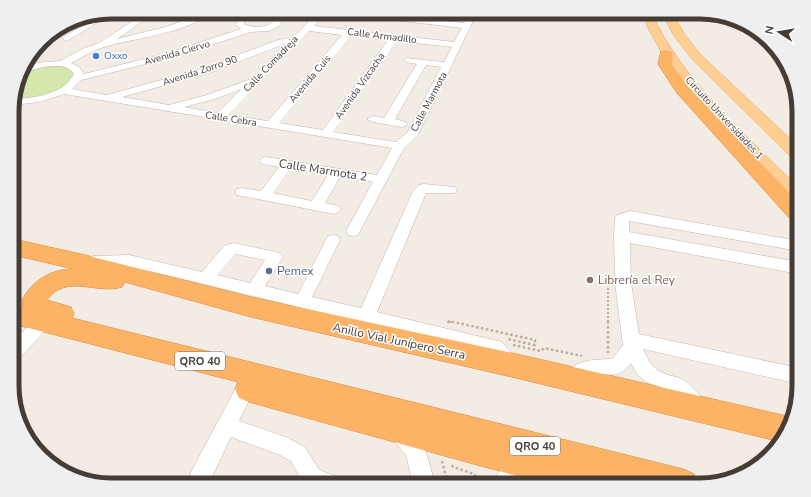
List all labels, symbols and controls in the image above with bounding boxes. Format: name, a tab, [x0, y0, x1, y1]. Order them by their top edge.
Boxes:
north arrow	[759, 12, 799, 52]
text: N	[762, 24, 778, 36]
street label: Calle Armadillo	[346, 25, 418, 47]
street label: Calle Comadreja	[240, 33, 302, 95]
street label: Avenida Ciervo	[142, 37, 212, 69]
place label: Oxxo	[104, 49, 128, 63]
street label: Avenida Vizcacha	[332, 50, 388, 122]
marker: Oxxo	[91, 51, 101, 61]
street label: Avenida Zorro 90	[161, 52, 239, 90]
street label: Avenida Cuis	[286, 52, 334, 106]
street label: Calle Marmota	[407, 70, 451, 134]
street label: Circuito Universidades 1	[682, 73, 766, 163]
street label: Calle Cebra	[204, 108, 258, 130]
street label: Calle Marmota 2	[278, 155, 368, 185]
place label: Pemex	[277, 263, 314, 279]
marker: Pemex	[264, 266, 274, 276]
place label: Librería el Rey	[598, 272, 676, 288]
marker: Librería el Rey	[585, 275, 595, 285]
street label: Anillo Vial Junípero Serra	[331, 319, 467, 363]
road number: QRO 40	[175, 352, 225, 370]
road number: QRO 40	[510, 437, 560, 455]

